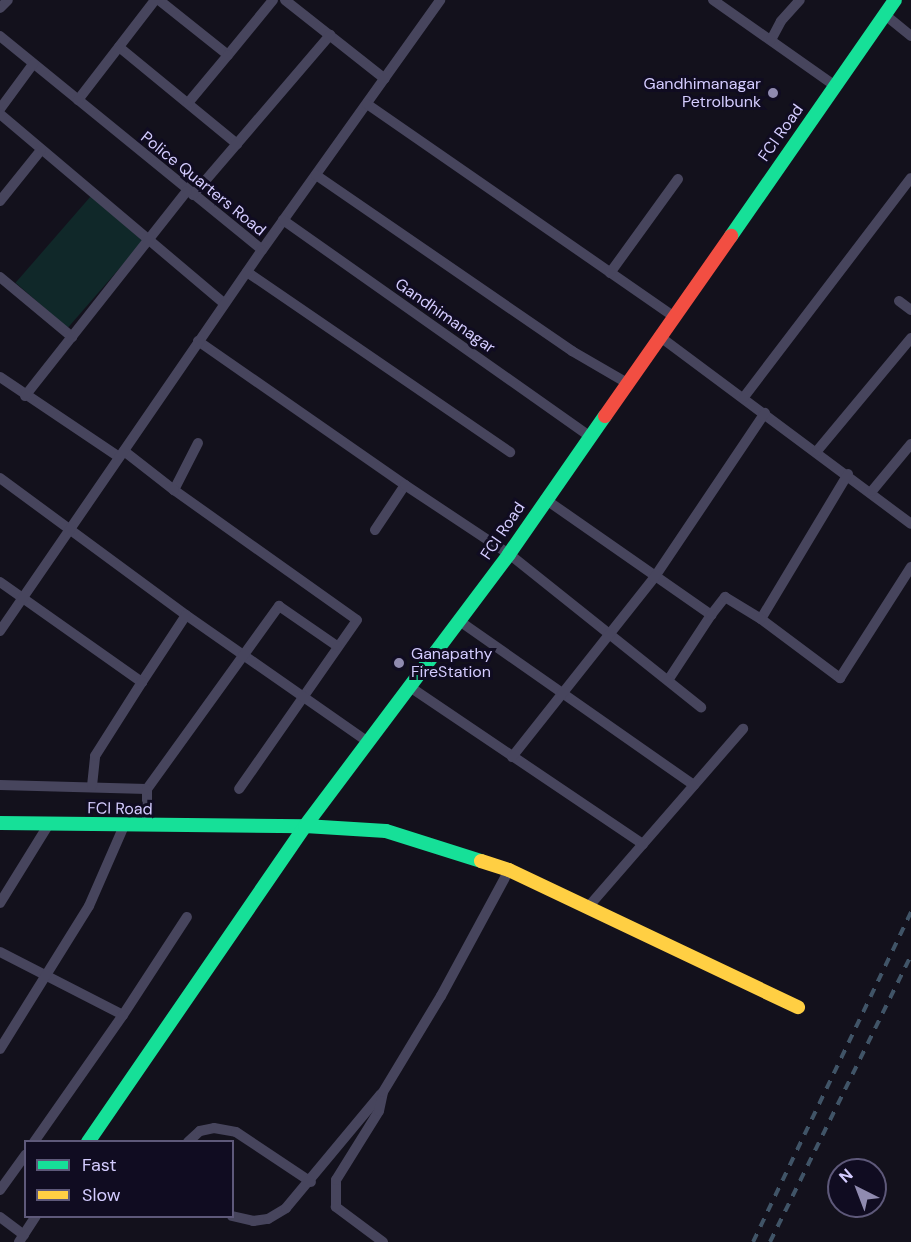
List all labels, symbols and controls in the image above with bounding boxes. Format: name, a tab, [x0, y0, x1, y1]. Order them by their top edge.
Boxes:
place label: Gandhimanagar Petrolbunk	[644, 74, 761, 112]
marker: Gandhimanagar Petrolbunk	[766, 86, 780, 100]
street label: FCI Road	[754, 101, 808, 165]
street label: Police Quarters Road	[137, 128, 269, 240]
street label: Gandhimanagar	[391, 274, 499, 358]
street label: FCI Road	[477, 499, 529, 563]
place label: Ganapathy FireStation	[411, 644, 492, 682]
marker: Ganapathy FireStation	[392, 656, 406, 670]
street label: FCI Road	[87, 799, 153, 819]
legend	[24, 1140, 234, 1218]
text: Fast	[82, 1153, 117, 1177]
north arrow	[827, 1158, 887, 1218]
text: N	[835, 1164, 857, 1187]
text: Slow	[82, 1183, 121, 1207]

